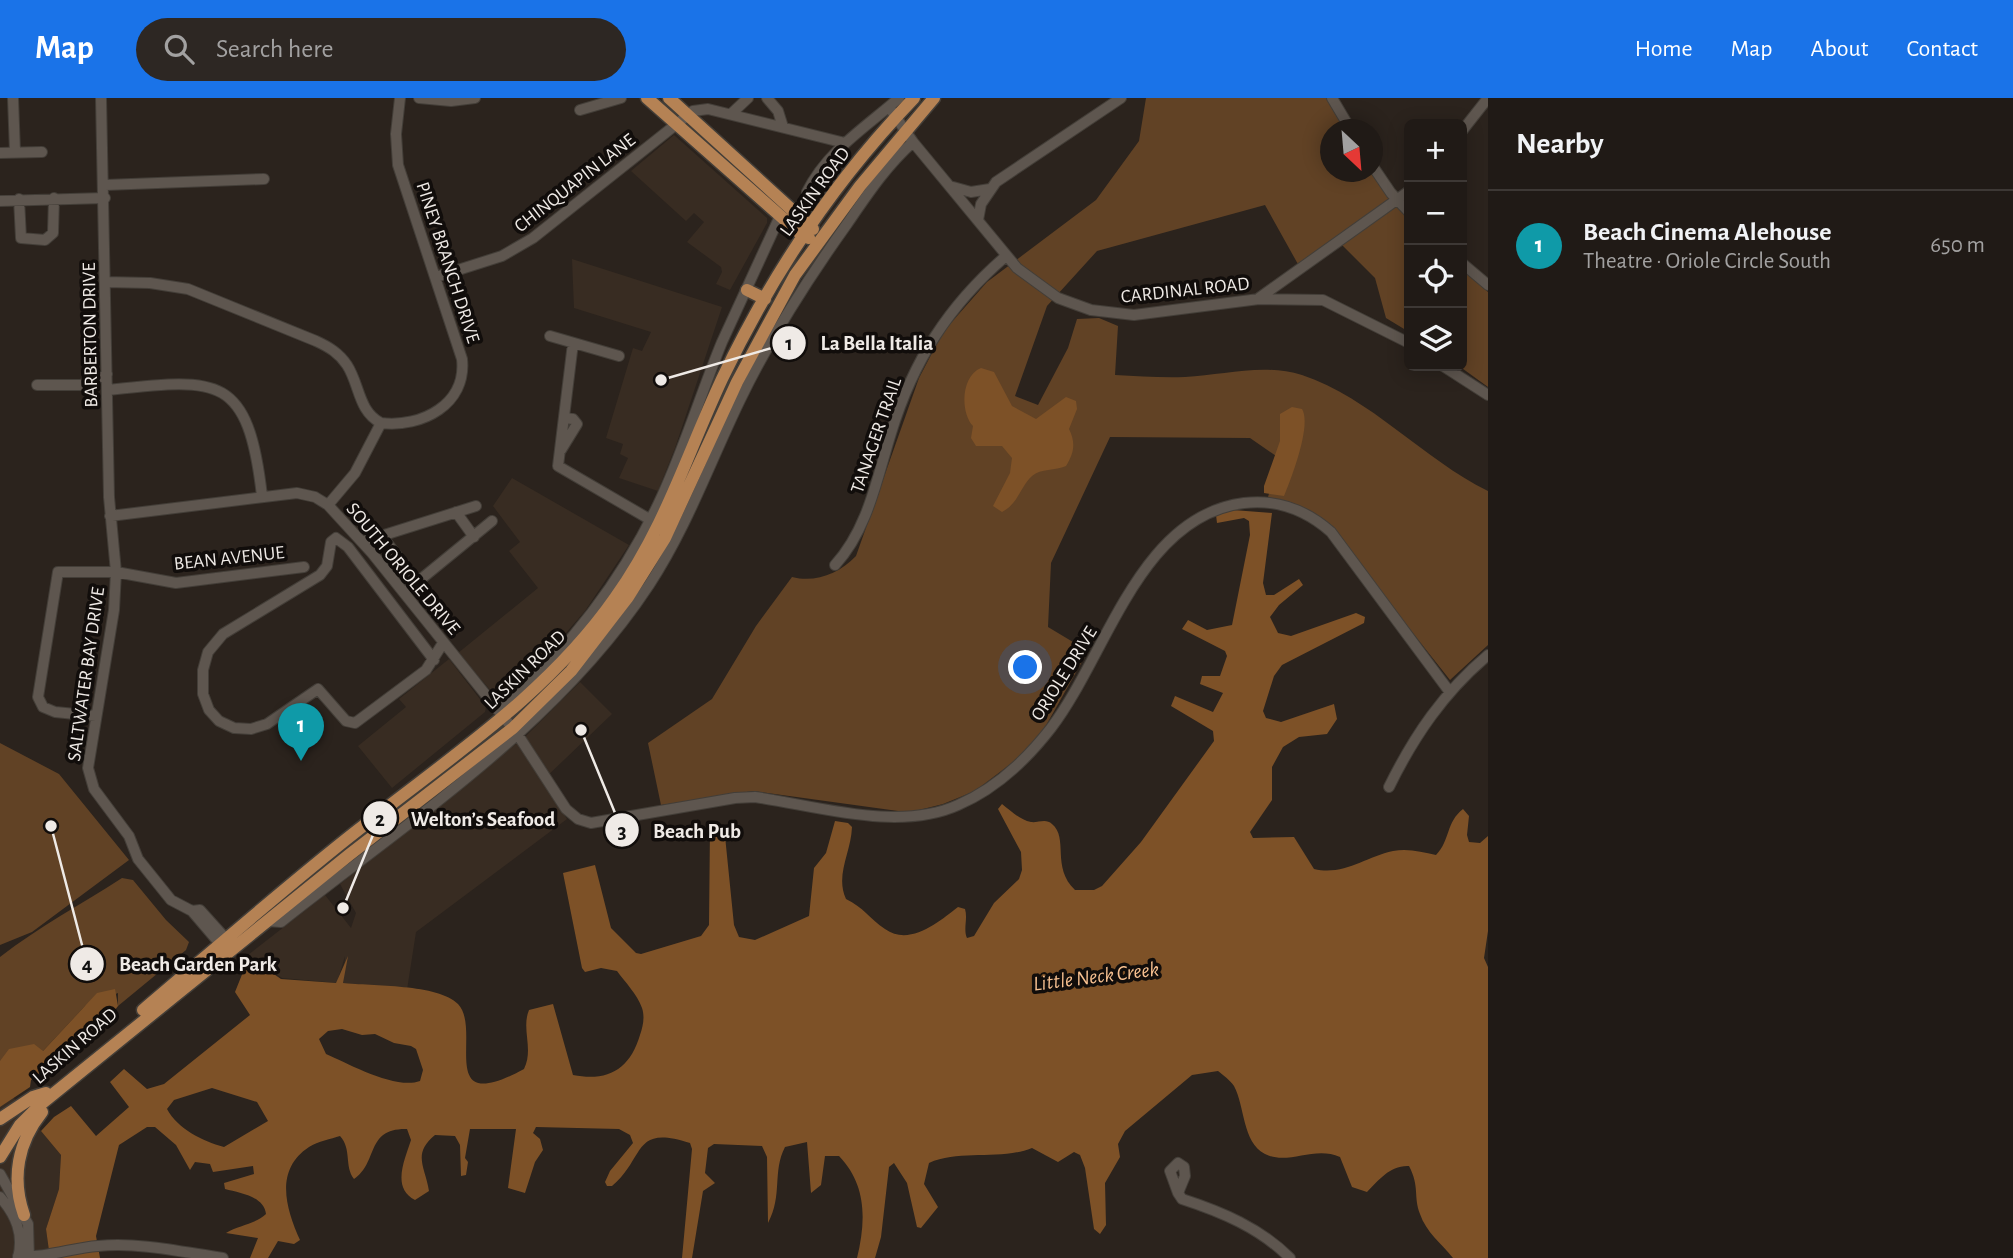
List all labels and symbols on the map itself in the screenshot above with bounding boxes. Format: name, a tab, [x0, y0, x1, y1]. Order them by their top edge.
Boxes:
north arrow	[1320, 119, 1383, 182]
street label: CHINQUAPIN LANE	[511, 130, 639, 236]
street label: LASKIN ROAD	[777, 144, 854, 240]
street label: PINEY BRANCH DRIVE	[413, 180, 483, 345]
street label: BARBERTON DRIVE	[80, 262, 101, 408]
street label: CARDINAL ROAD	[1120, 274, 1250, 307]
callout: La Bella Italia	[772, 322, 948, 364]
text: 1	[785, 333, 793, 354]
text: La Bella Italia	[821, 333, 933, 354]
street label: TANAGER TRAIL	[848, 375, 905, 496]
street label: SOUTH ORIOLE DRIVE	[342, 499, 463, 638]
street label: BEAN AVENUE	[173, 543, 285, 574]
street label: SALTWATER BAY DRIVE	[65, 586, 108, 763]
street label: ORIOLE DRIVE	[1028, 623, 1101, 724]
street label: LASKIN ROAD	[481, 627, 569, 713]
your location	[1008, 650, 1042, 684]
pin: 1	[278, 703, 324, 761]
callout: Welton’s Seafood	[362, 797, 569, 839]
text: 2	[375, 809, 385, 830]
text: Welton’s Seafood	[411, 809, 555, 830]
callout: Beach Pub	[604, 809, 755, 851]
text: 3	[617, 821, 627, 842]
text: Beach Pub	[653, 821, 741, 842]
callout: Beach Garden Park	[70, 943, 291, 985]
text: 4	[82, 954, 92, 975]
text: Beach Garden Park	[119, 954, 278, 975]
water label: Little Neck Creek	[1032, 958, 1160, 995]
street label: LASKIN ROAD	[29, 1005, 121, 1088]

